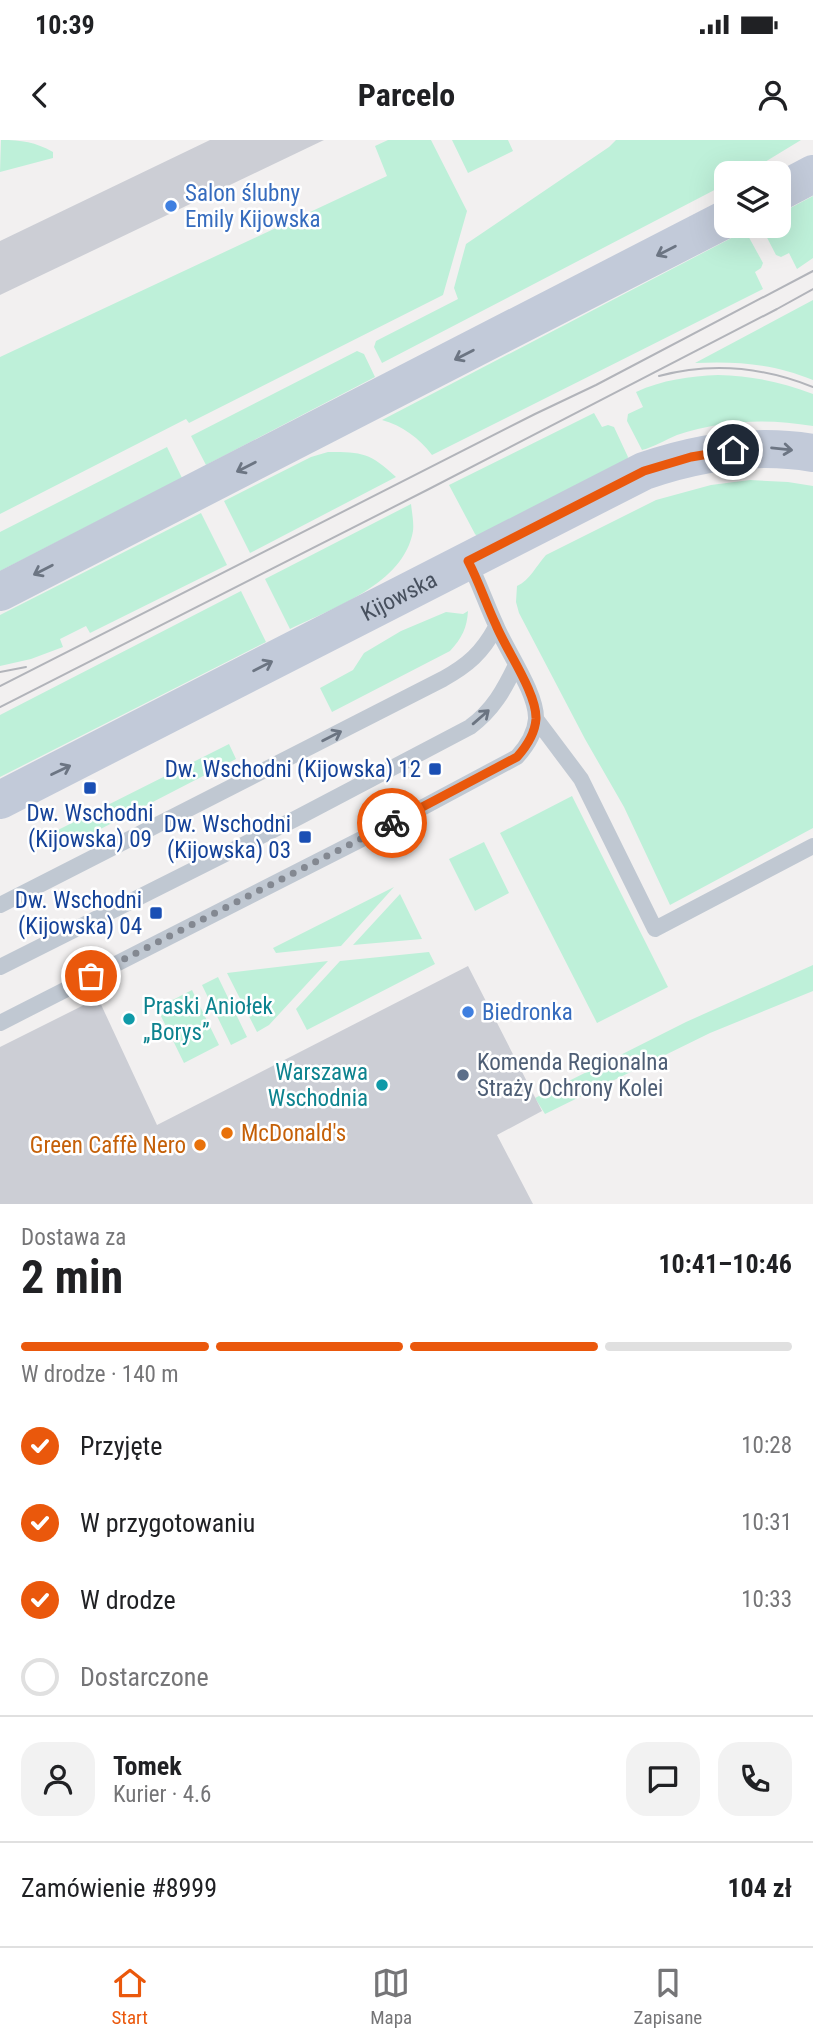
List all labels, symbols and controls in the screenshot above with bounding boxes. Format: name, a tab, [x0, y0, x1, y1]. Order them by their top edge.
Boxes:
text: 10:39	[35, 10, 95, 40]
icon: back	[21, 76, 59, 114]
text: Parcelo	[358, 76, 455, 114]
icon: person	[754, 76, 792, 114]
map controls	[714, 161, 791, 238]
button: layers	[714, 161, 791, 238]
place label: Salon ślubny Emily Kijowska	[185, 180, 321, 233]
marker: Salon ślubny Emily Kijowska	[163, 198, 179, 214]
one-way arrow	[656, 244, 677, 258]
one-way arrow	[454, 349, 475, 362]
pin	[703, 420, 763, 480]
icon: home	[714, 431, 752, 469]
one-way arrow	[770, 443, 793, 456]
one-way arrow	[236, 461, 257, 475]
one-way arrow	[33, 564, 54, 578]
street label: Kijowska	[357, 566, 441, 627]
one-way arrow	[253, 659, 273, 673]
one-way arrow	[472, 709, 490, 725]
one-way arrow	[321, 729, 342, 742]
place label: Dw. Wschodni (Kijowska) 12	[165, 756, 421, 783]
marker: Dw. Wschodni (Kijowska) 12	[427, 761, 443, 777]
one-way arrow	[50, 762, 71, 776]
marker: Dw. Wschodni (Kijowska) 09	[82, 780, 98, 796]
courier	[357, 788, 427, 858]
place label: Dw. Wschodni (Kijowska) 09	[26, 800, 154, 853]
icon: bike	[373, 804, 411, 842]
place label: Dw. Wschodni (Kijowska) 03	[164, 811, 291, 864]
marker: Dw. Wschodni (Kijowska) 03	[297, 829, 313, 845]
place label: Dw. Wschodni (Kijowska) 04	[15, 887, 142, 940]
marker: Dw. Wschodni (Kijowska) 04	[148, 905, 164, 921]
pin	[61, 946, 121, 1006]
icon: bag	[72, 957, 110, 995]
place label: Praski Aniołek „Borys”	[143, 993, 274, 1046]
place label: Biedronka	[482, 999, 573, 1026]
marker: Biedronka	[460, 1004, 476, 1020]
marker: Praski Aniołek „Borys”	[121, 1011, 137, 1027]
place label: Komenda Regionalna Straży Ochrony Kolei	[477, 1049, 668, 1102]
place label: Warszawa Wschodnia	[268, 1059, 368, 1112]
marker: Komenda Regionalna Straży Ochrony Kolei	[455, 1067, 471, 1083]
marker: Warszawa Wschodnia	[374, 1077, 390, 1093]
place label: McDonald's	[241, 1120, 346, 1147]
marker: McDonald's	[219, 1125, 235, 1141]
place label: Green Caffè Nero	[30, 1132, 186, 1159]
marker: Green Caffè Nero	[192, 1137, 208, 1153]
text: Dostawa za	[21, 1224, 126, 1251]
text: 10:41–10:46	[658, 1249, 792, 1279]
text: 2 min	[21, 1250, 123, 1304]
text: W drodze · 140 m	[21, 1361, 178, 1388]
icon: check	[21, 1427, 59, 1465]
text: Przyjęte	[80, 1431, 162, 1461]
text: 10:28	[741, 1432, 792, 1459]
icon: check	[21, 1504, 59, 1542]
text: W przygotowaniu	[80, 1508, 255, 1538]
text: 10:31	[741, 1509, 792, 1536]
icon: check	[21, 1581, 59, 1619]
text: W drodze	[80, 1585, 176, 1615]
text: 10:33	[741, 1586, 792, 1613]
text: Dostarczone	[80, 1662, 209, 1692]
button: person	[21, 1742, 95, 1816]
button: chat	[626, 1742, 700, 1816]
button: phone	[718, 1742, 792, 1816]
text: Tomek	[113, 1751, 182, 1781]
text: Kurier · 4.6	[113, 1781, 211, 1808]
text: Zamówienie #8999	[21, 1873, 217, 1903]
text: 104 zł	[727, 1873, 792, 1903]
tab: Start	[111, 1964, 149, 2029]
tab: Mapa	[370, 1964, 412, 2029]
tab: Zapisane	[634, 1964, 702, 2029]

